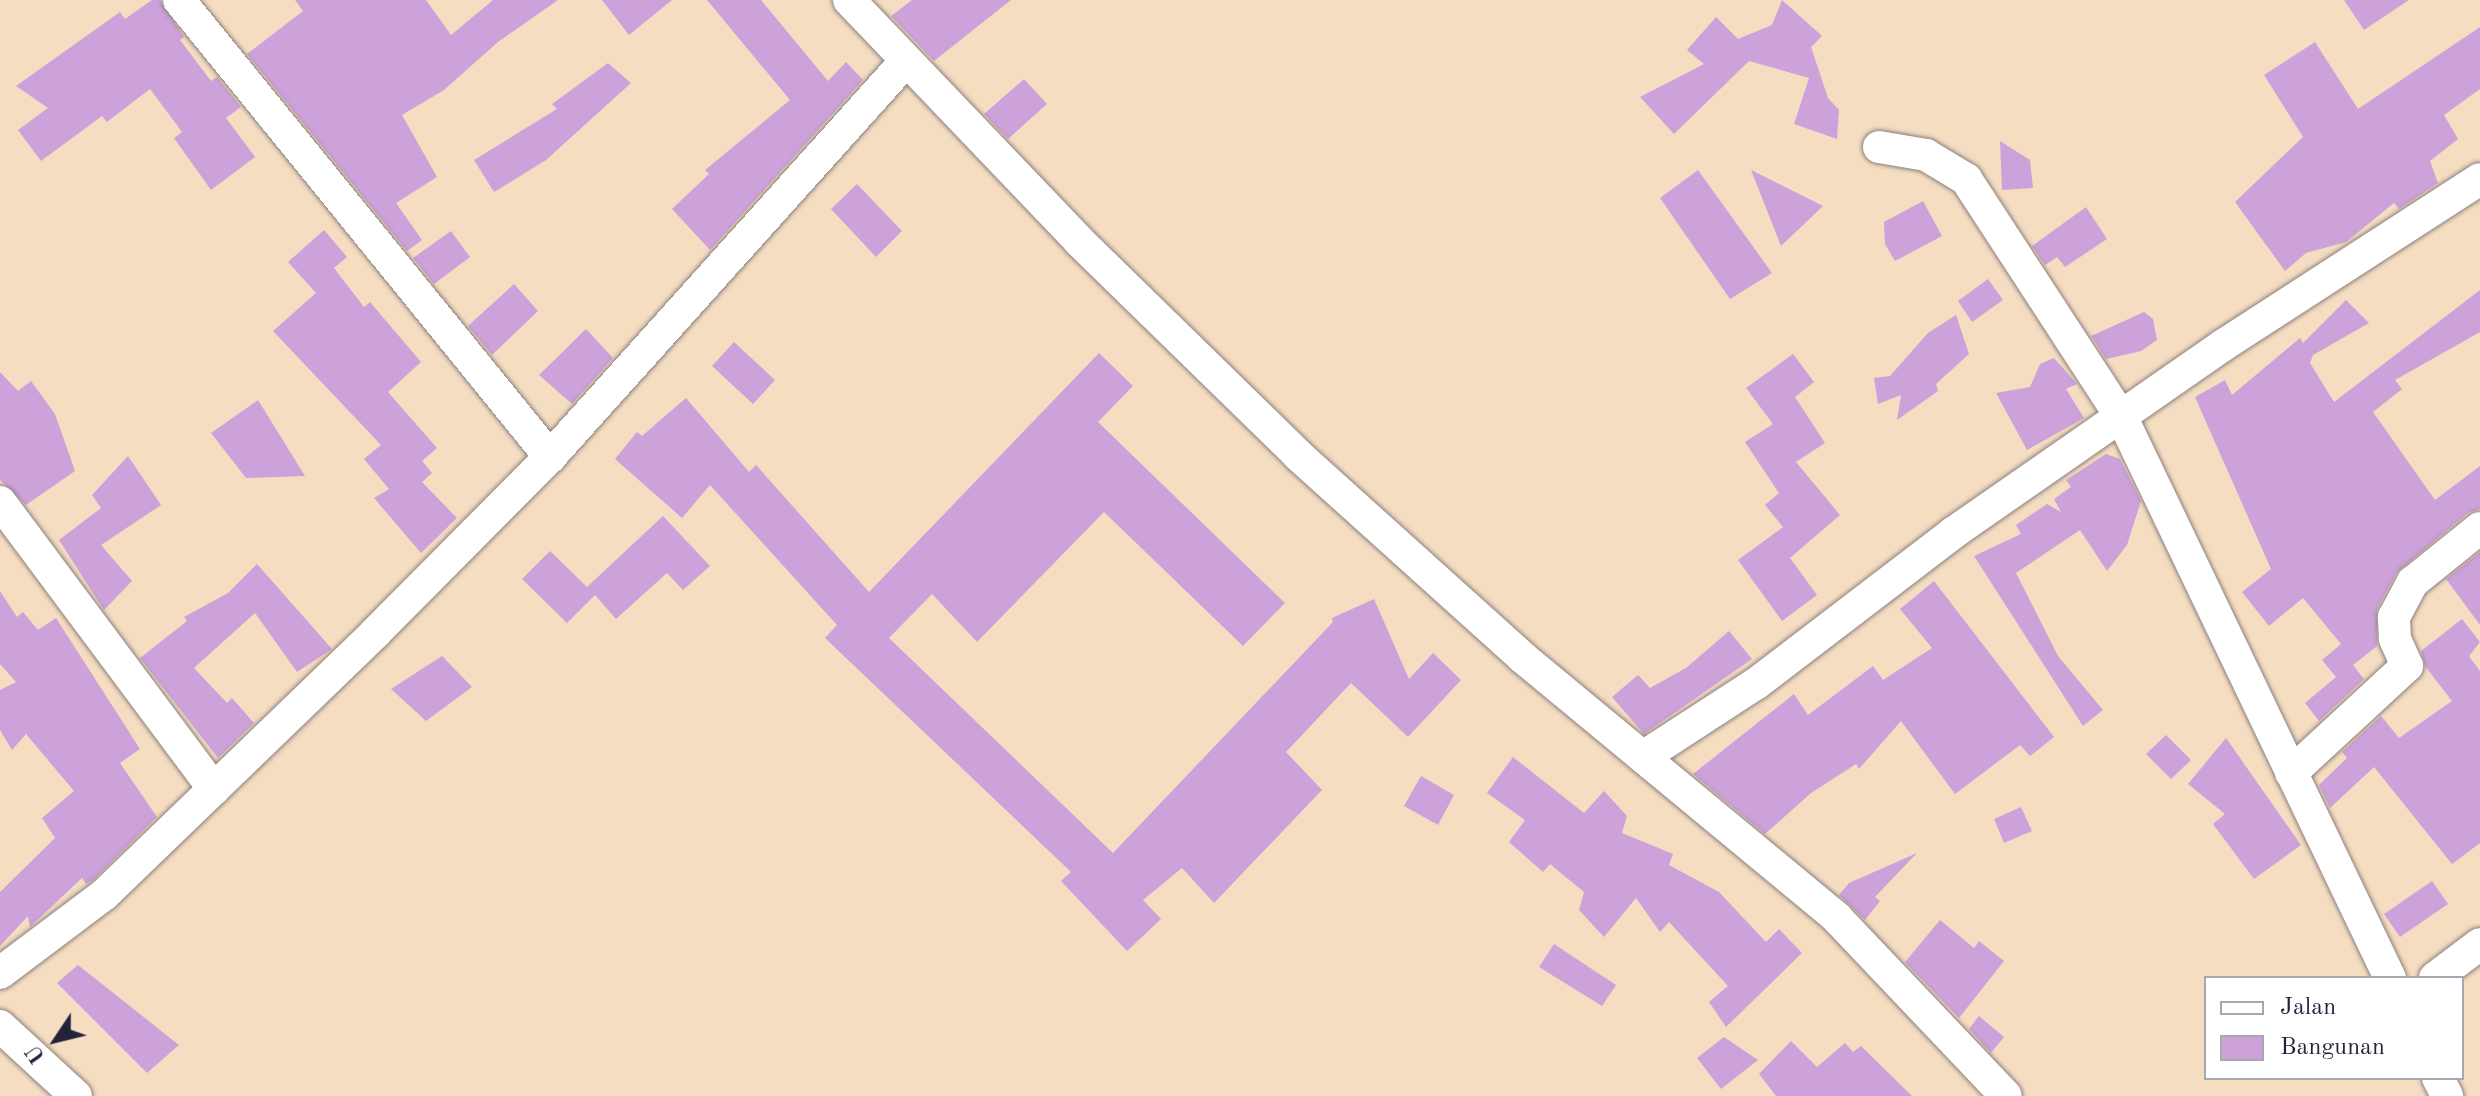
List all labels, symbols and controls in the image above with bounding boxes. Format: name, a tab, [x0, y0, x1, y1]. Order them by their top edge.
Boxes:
legend	[2204, 976, 2464, 1080]
text: Jalan	[2280, 996, 2336, 1020]
north arrow	[16, 1000, 96, 1080]
text: Bangunan	[2280, 1036, 2385, 1060]
text: U	[22, 1040, 50, 1067]

